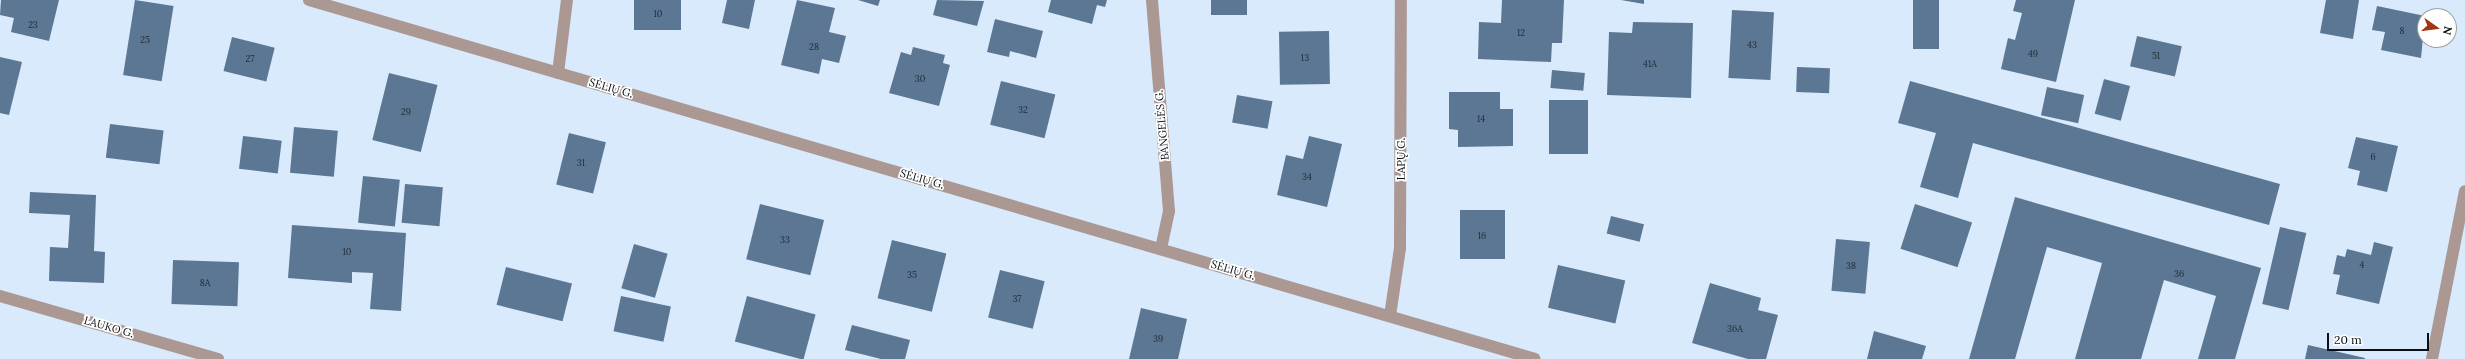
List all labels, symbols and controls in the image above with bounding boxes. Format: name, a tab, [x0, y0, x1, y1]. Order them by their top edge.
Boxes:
north arrow	[2417, 8, 2457, 48]
house number: 10	[654, 9, 662, 19]
house number: 23	[28, 20, 38, 30]
text: N	[2440, 25, 2455, 36]
house number: 8	[2399, 26, 2405, 36]
house number: 12	[1517, 28, 1525, 38]
house number: 25	[140, 35, 150, 45]
house number: 43	[1747, 40, 1757, 50]
house number: 28	[809, 42, 819, 52]
house number: 49	[2028, 49, 2038, 59]
house number: 51	[2152, 51, 2160, 61]
house number: 13	[1301, 53, 1309, 63]
house number: 27	[246, 54, 254, 64]
house number: 41A	[1643, 59, 1657, 69]
house number: 30	[915, 74, 925, 84]
street label: SĖLIŲ G.	[587, 75, 635, 101]
street label: BANGELĖS G.	[1152, 89, 1172, 161]
house number: 32	[1018, 105, 1028, 115]
house number: 29	[401, 107, 411, 117]
house number: 14	[1477, 114, 1485, 124]
street label: LAPŲ G.	[1394, 138, 1408, 180]
house number: 6	[2370, 152, 2376, 162]
house number: 31	[577, 158, 585, 168]
street label: SĖLIŲ G.	[898, 166, 946, 192]
house number: 34	[1302, 172, 1312, 182]
house number: 16	[1478, 231, 1486, 241]
house number: 33	[780, 235, 790, 245]
house number: 10	[343, 247, 351, 257]
street label: SĖLIŲ G.	[1209, 257, 1257, 283]
house number: 4	[2360, 260, 2364, 270]
house number: 38	[1846, 261, 1856, 271]
house number: 36	[2174, 269, 2184, 279]
house number: 35	[907, 270, 917, 280]
house number: 8A	[200, 278, 210, 288]
house number: 37	[1013, 294, 1021, 304]
street label: LAUKO G.	[82, 314, 136, 340]
house number: 36A	[1727, 324, 1743, 334]
scale bar	[2329, 325, 2431, 351]
text: 20 m	[2334, 332, 2362, 347]
house number: 39	[1153, 334, 1163, 344]

